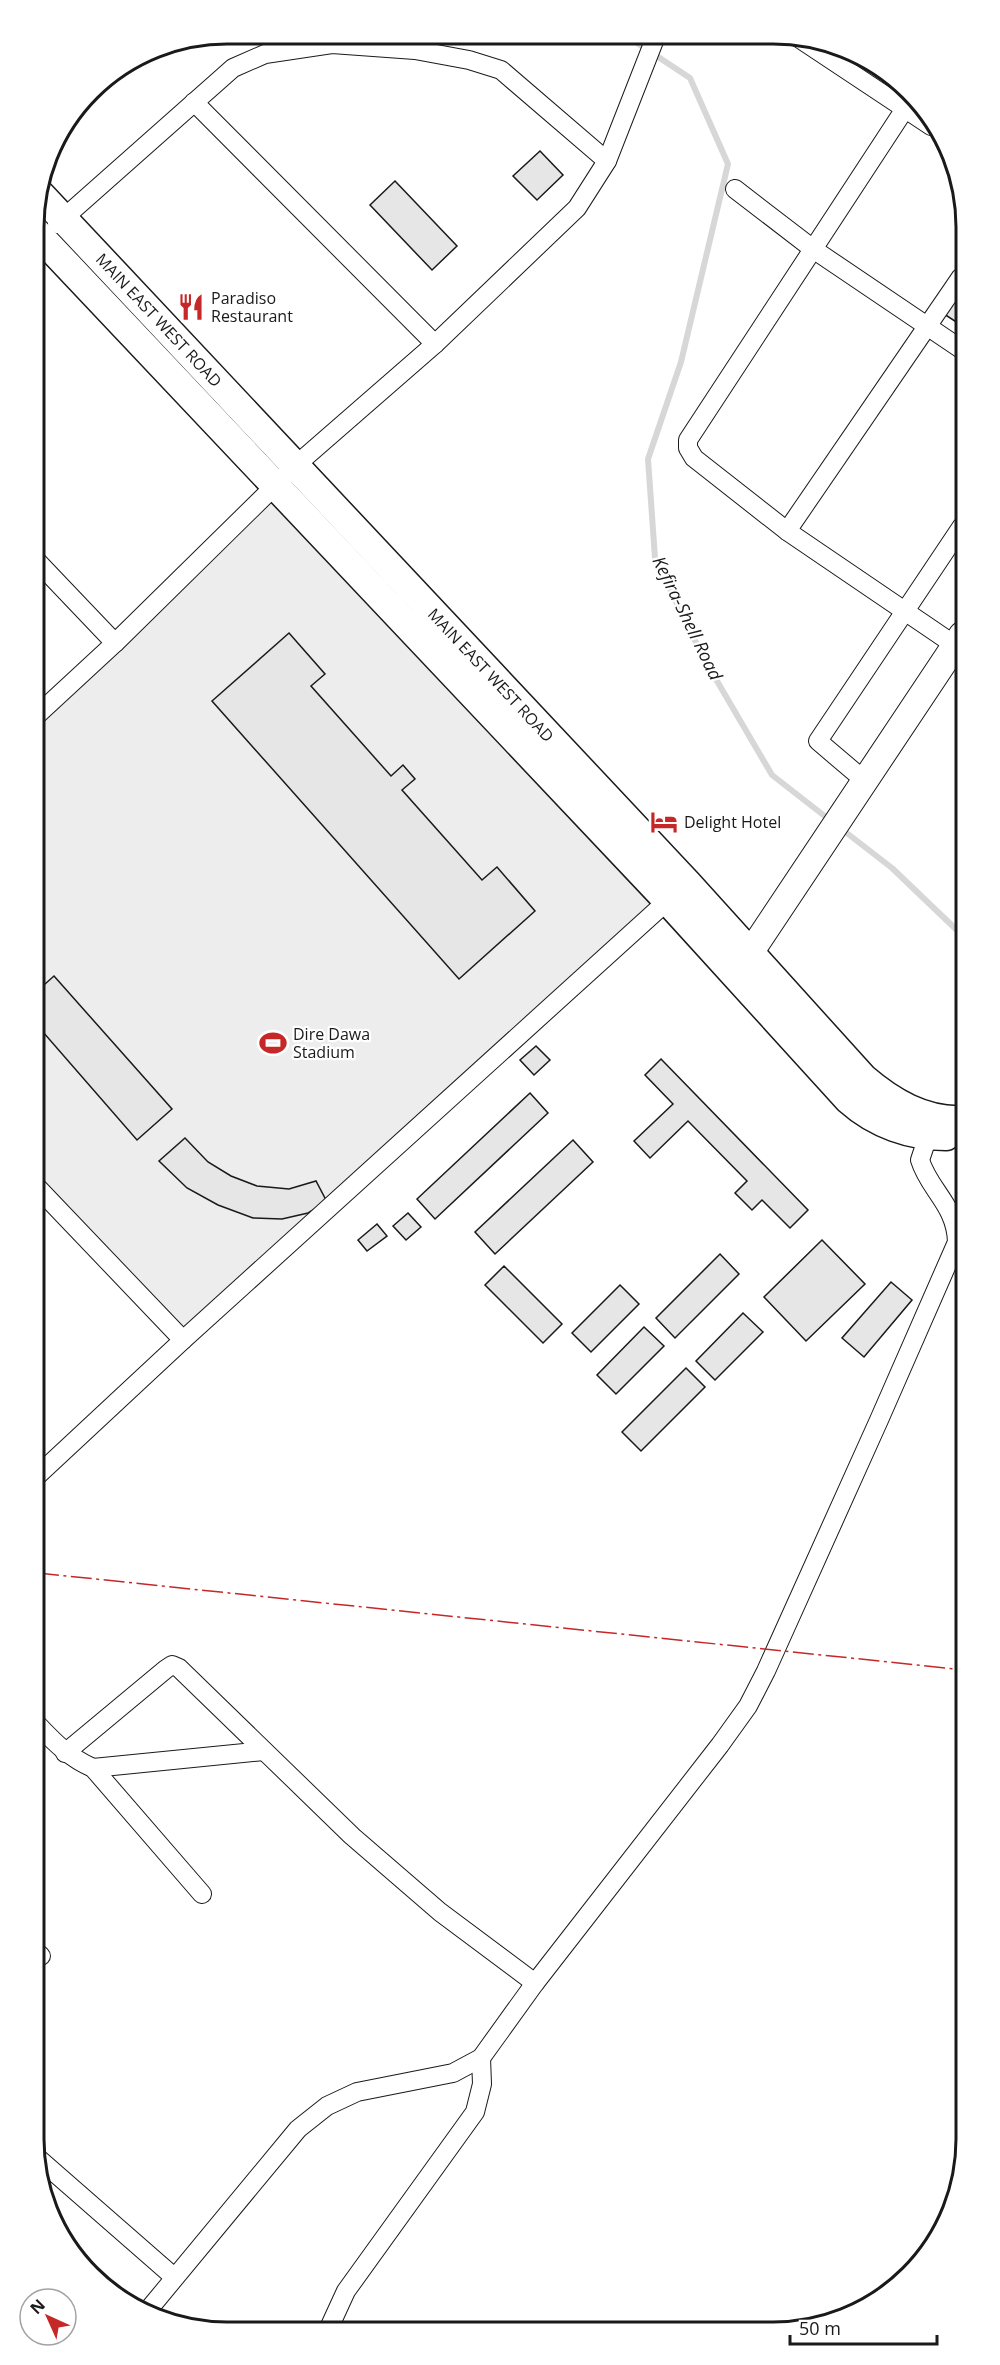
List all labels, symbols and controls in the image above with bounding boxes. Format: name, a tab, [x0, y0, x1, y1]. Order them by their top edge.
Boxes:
street label: MAIN EAST WEST ROAD	[91, 248, 227, 392]
place label: Paradiso Restaurant	[211, 287, 293, 327]
restaurant icon: Paradiso Restaurant	[176, 292, 206, 322]
water label: Kefira-Shell Road	[648, 552, 729, 685]
street label: MAIN EAST WEST ROAD	[423, 603, 559, 747]
hotel icon: Delight Hotel	[649, 807, 679, 837]
place label: Delight Hotel	[684, 811, 781, 833]
place label: Dire Dawa Stadium	[293, 1023, 370, 1063]
sports icon: Dire Dawa Stadium	[258, 1028, 288, 1058]
north arrow	[18, 2287, 78, 2347]
text: N	[25, 2294, 50, 2319]
scale bar	[790, 2308, 937, 2346]
text: 50 m	[799, 2316, 841, 2340]

